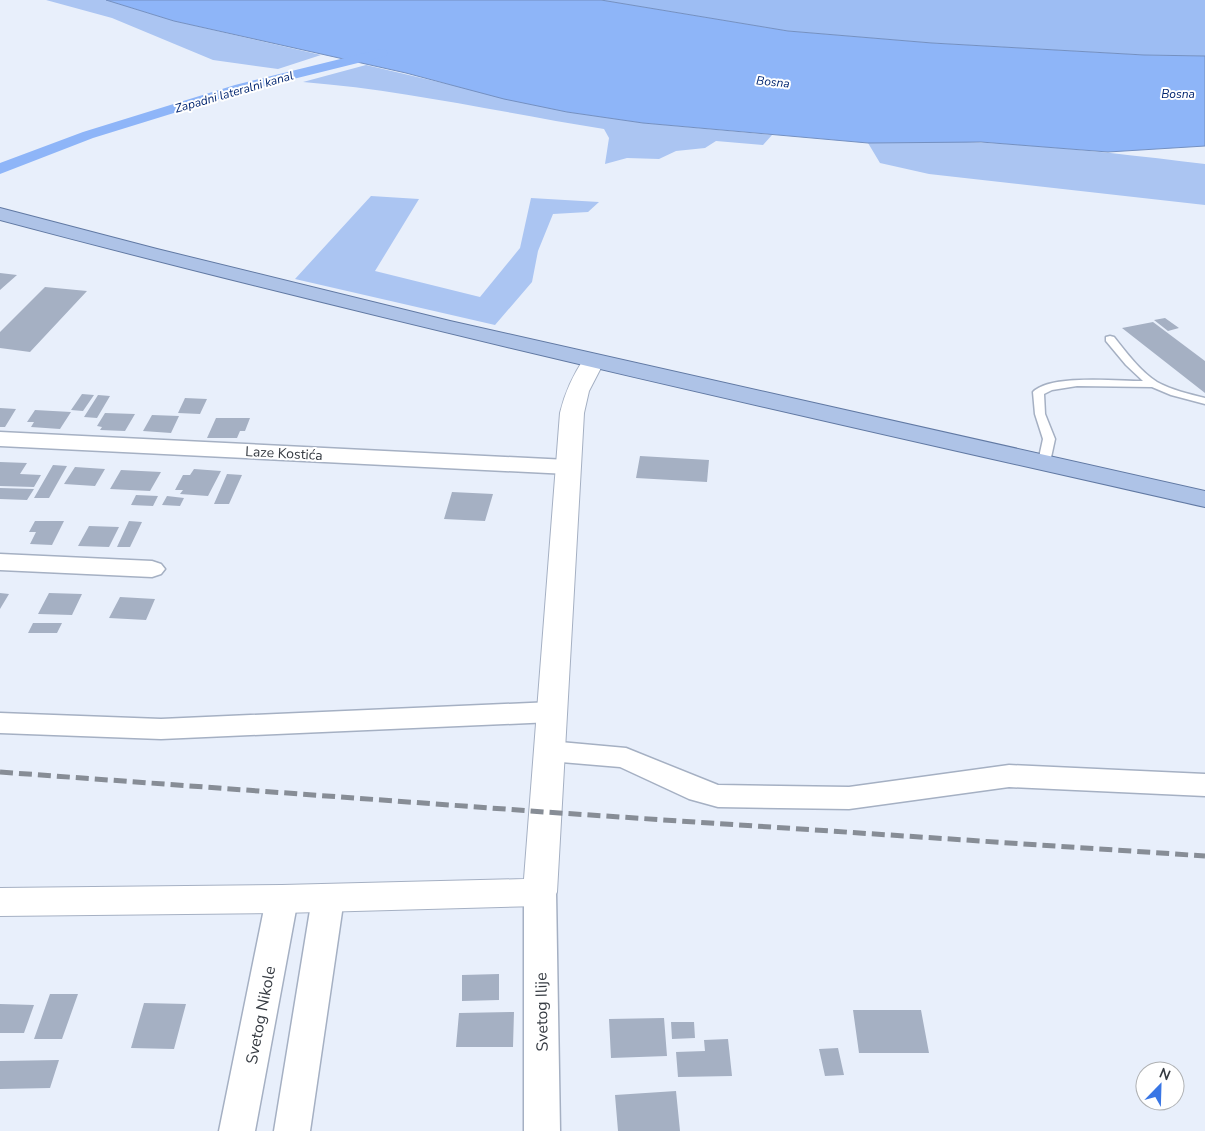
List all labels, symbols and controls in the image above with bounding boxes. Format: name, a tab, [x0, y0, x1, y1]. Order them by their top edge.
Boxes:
water label: Zapadni lateralni kanal	[173, 67, 296, 117]
water label: Bosna	[755, 72, 791, 92]
water label: Bosna	[1161, 86, 1195, 102]
street label: Laze Kostića	[245, 442, 323, 465]
street label: Svetog Nikole	[241, 964, 281, 1066]
street label: Svetog Ilije	[530, 972, 554, 1052]
north arrow	[1135, 1061, 1185, 1111]
text: N	[1156, 1064, 1173, 1085]

